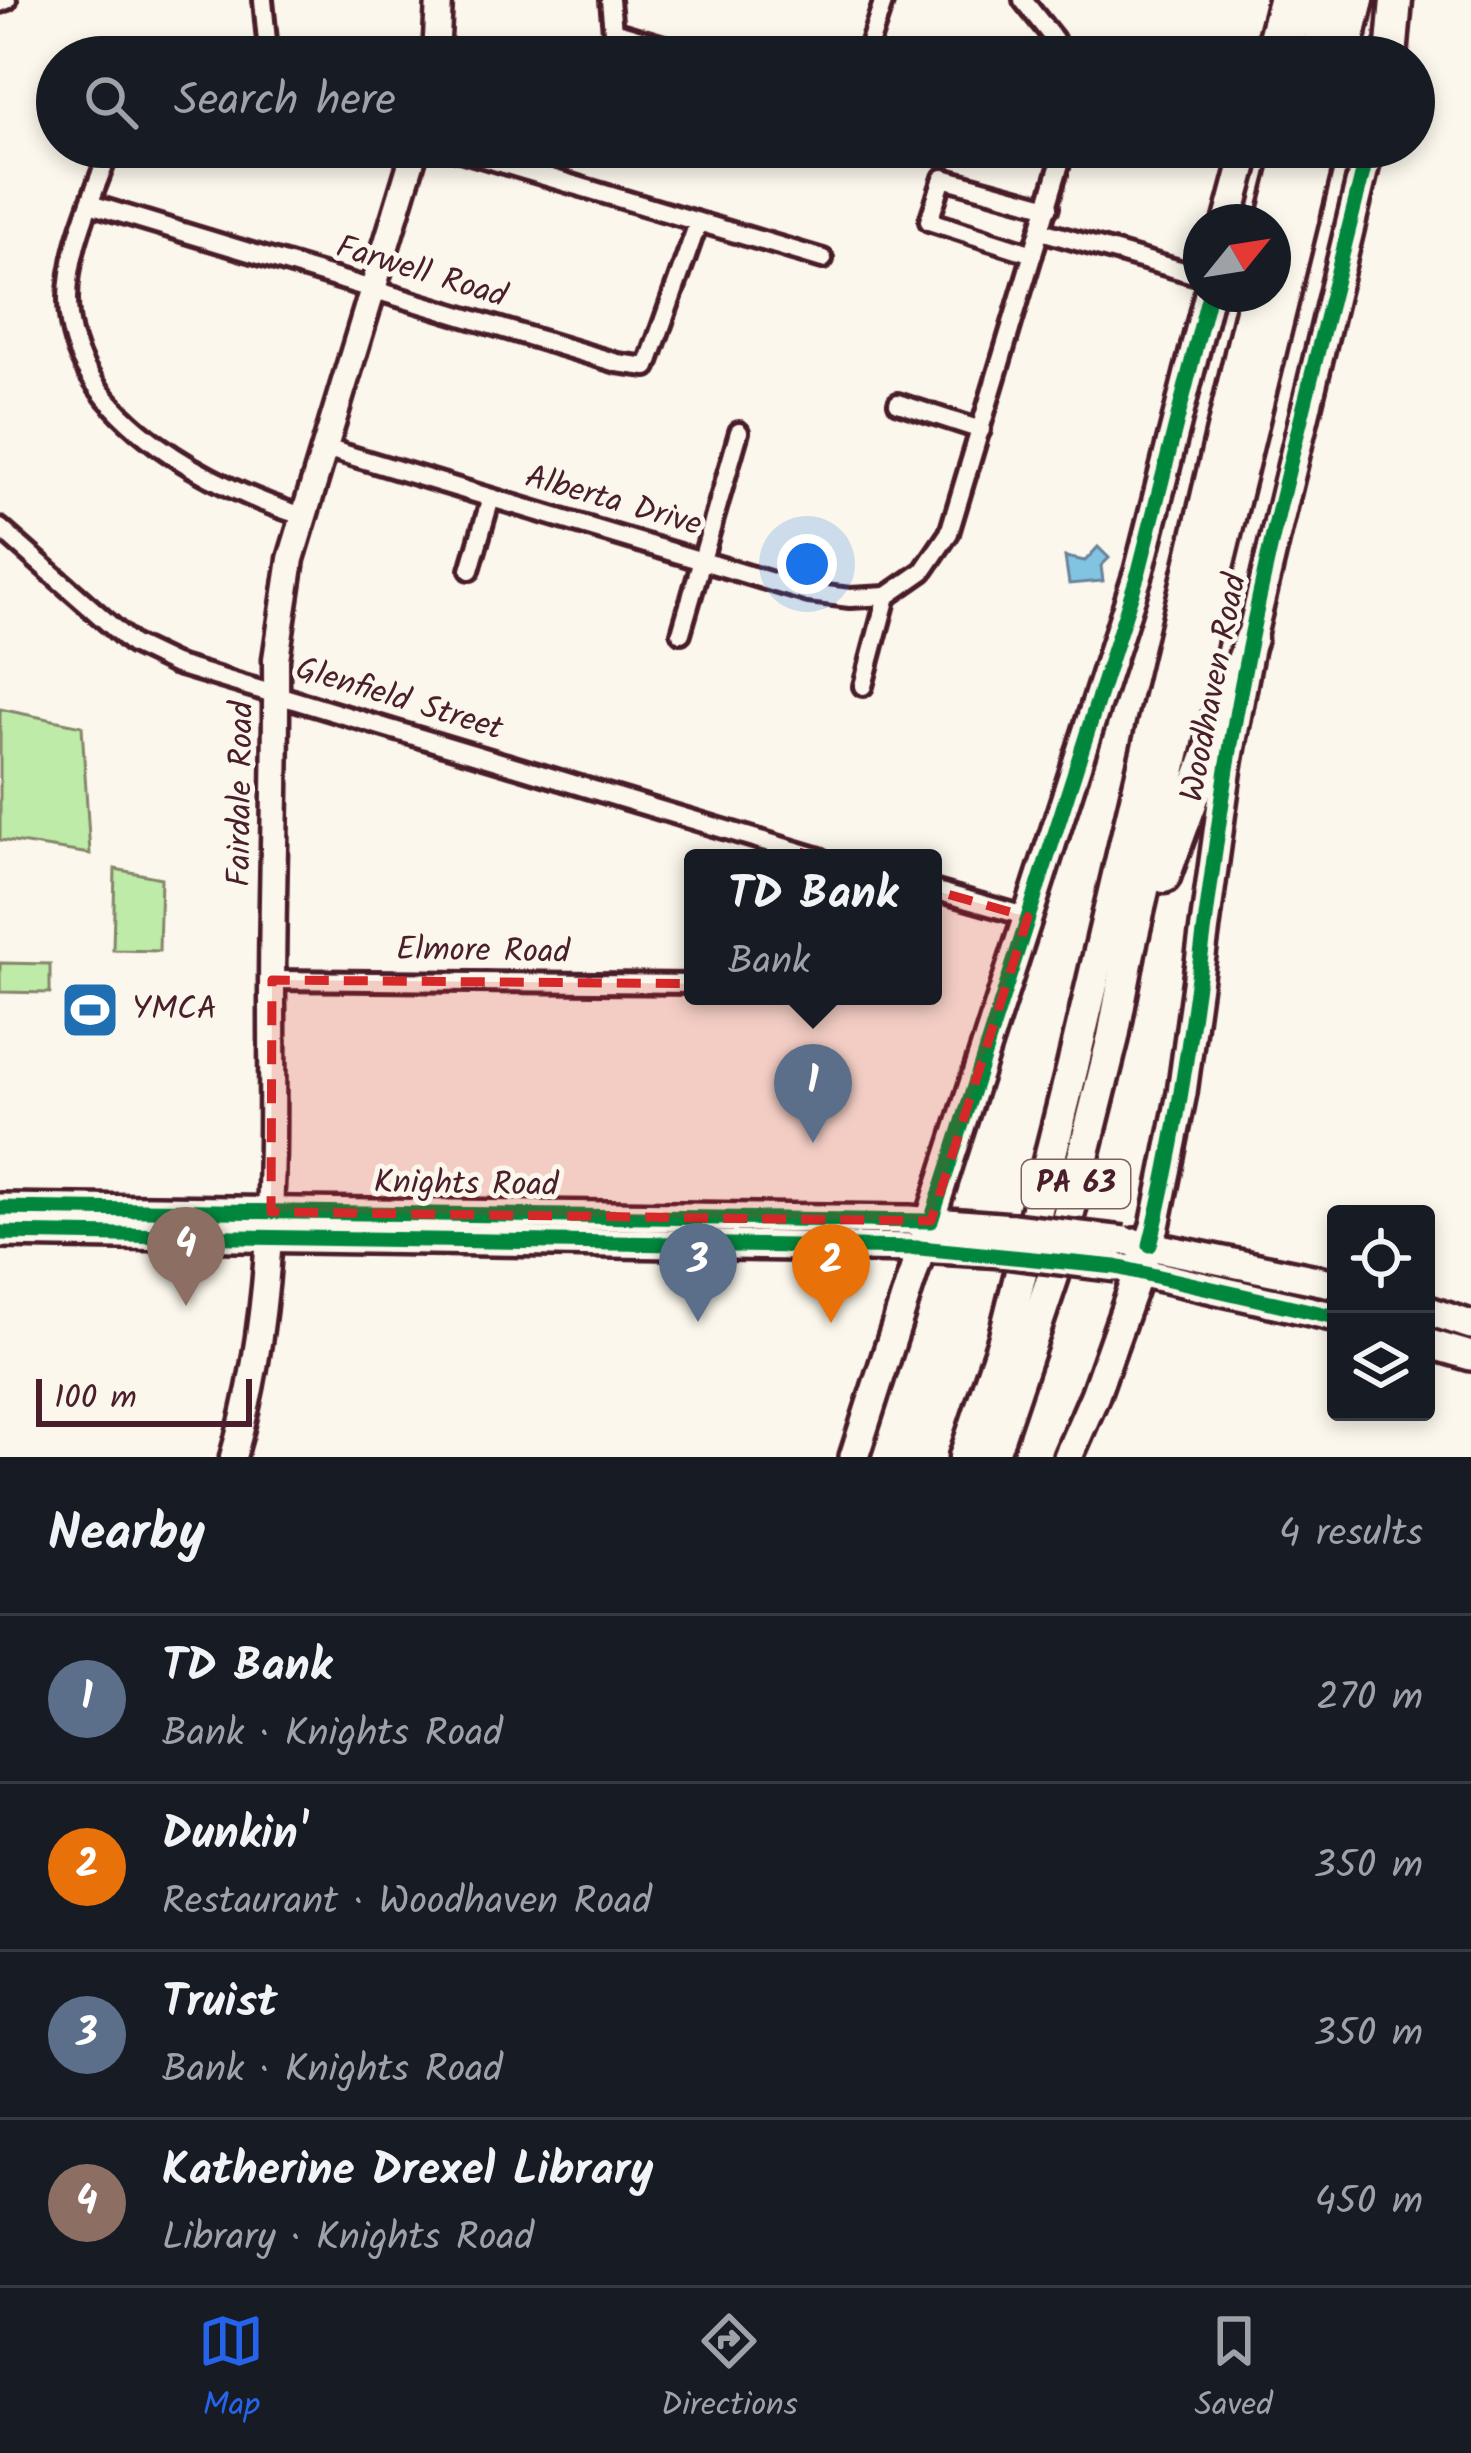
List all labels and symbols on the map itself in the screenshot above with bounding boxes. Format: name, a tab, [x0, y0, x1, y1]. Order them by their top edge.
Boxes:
north arrow	[1183, 204, 1291, 312]
street label: Farwell Road	[329, 222, 515, 325]
street label: Alberta Drive	[518, 452, 708, 553]
your location	[777, 534, 837, 594]
street label: Woodhaven Road	[1167, 568, 1263, 806]
street label: Glenfield Street	[289, 643, 510, 757]
street label: Fairdale Road	[214, 699, 270, 887]
street label: Elmore Road	[396, 924, 572, 980]
sports icon: YMCA	[59, 979, 121, 1041]
place label: YMCA	[132, 984, 217, 1037]
pin: 1	[774, 1044, 852, 1143]
street label: Knights Road	[373, 1157, 560, 1213]
road number: PA 63	[1022, 1160, 1130, 1208]
pin: 4	[147, 1207, 225, 1306]
pin: 3	[659, 1223, 737, 1322]
pin: 2	[792, 1224, 870, 1323]
scale bar	[36, 1373, 252, 1426]

